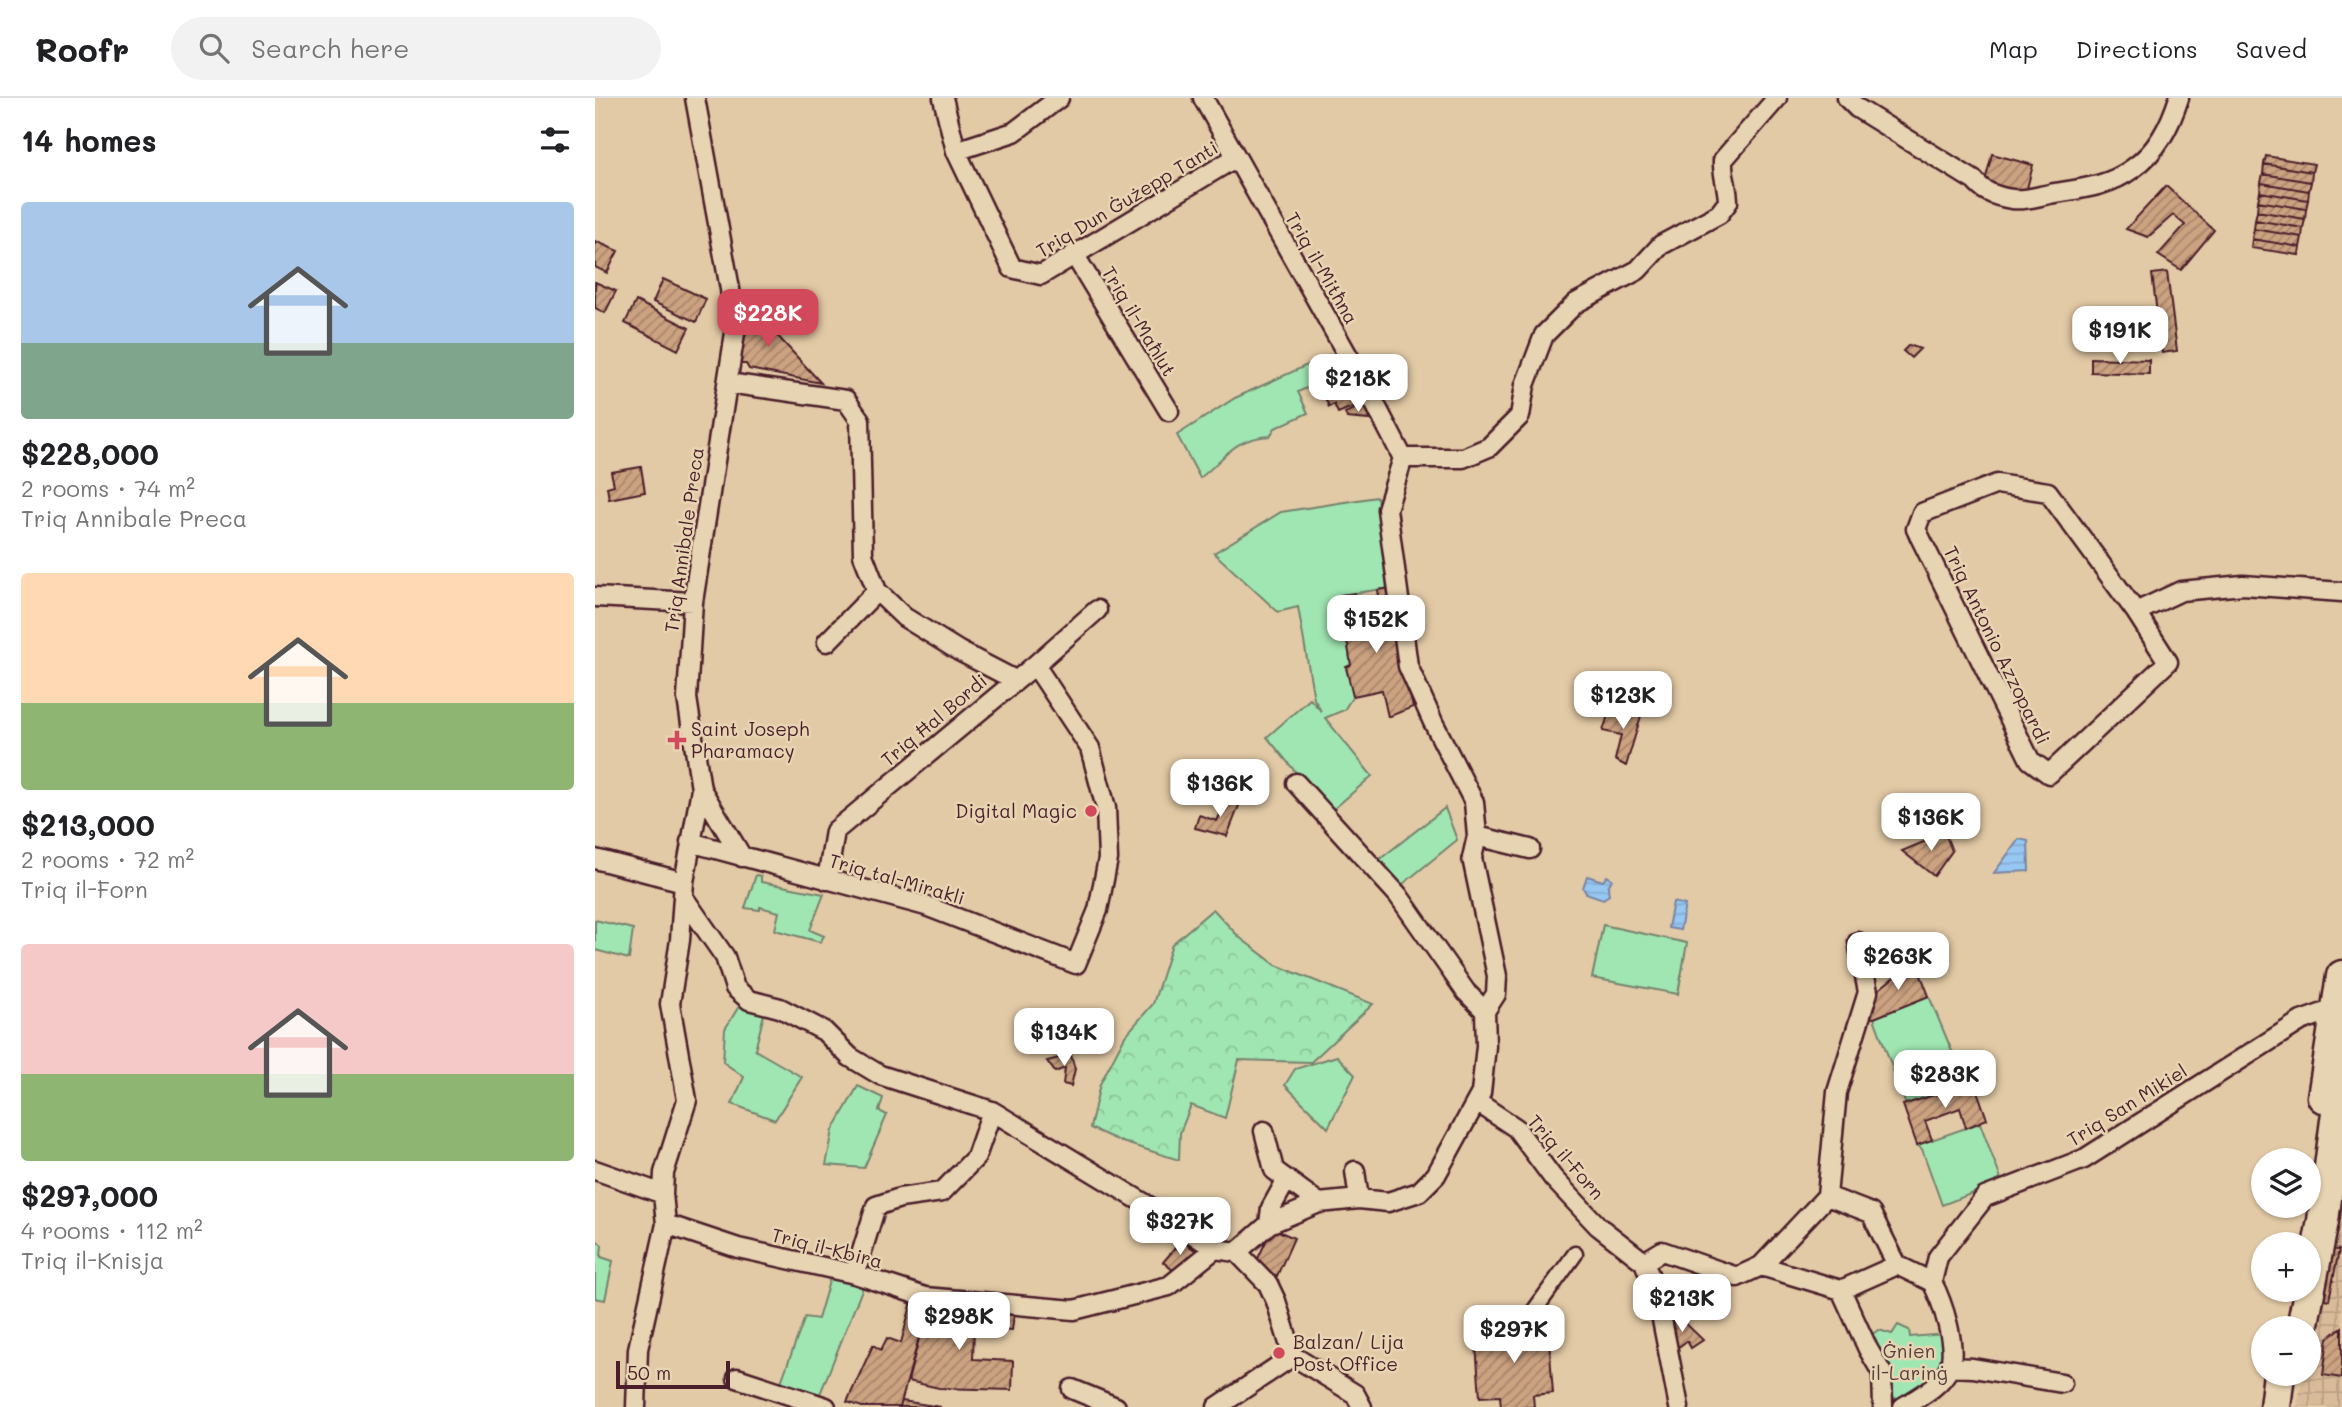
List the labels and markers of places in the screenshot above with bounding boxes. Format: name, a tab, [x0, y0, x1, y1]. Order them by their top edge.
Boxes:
pin: $228K	[719, 289, 817, 349]
pin: $191K	[2071, 306, 2169, 366]
pin: $218K	[1309, 354, 1407, 414]
pin: $152K	[1327, 596, 1425, 655]
pin: $123K	[1574, 672, 1672, 731]
place label: Saint Joseph Pharamacy	[691, 716, 809, 763]
marker: Saint Joseph Pharamacy	[669, 732, 685, 748]
pin: $136K	[1171, 760, 1269, 819]
pin: $136K	[1882, 794, 1980, 853]
place label: Digital Magic	[955, 798, 1077, 823]
marker: Digital Magic	[1083, 803, 1099, 819]
pin: $263K	[1849, 932, 1947, 992]
pin: $134K	[1015, 1009, 1113, 1068]
pin: $283K	[1896, 1051, 1994, 1110]
pin: $327K	[1131, 1198, 1229, 1257]
pin: $213K	[1633, 1274, 1731, 1334]
pin: $298K	[910, 1292, 1008, 1352]
pin: $297K	[1465, 1306, 1563, 1365]
place label: Balzan/ Lija Post Office	[1293, 1329, 1404, 1376]
marker: Balzan/ Lija Post Office	[1271, 1345, 1287, 1361]

